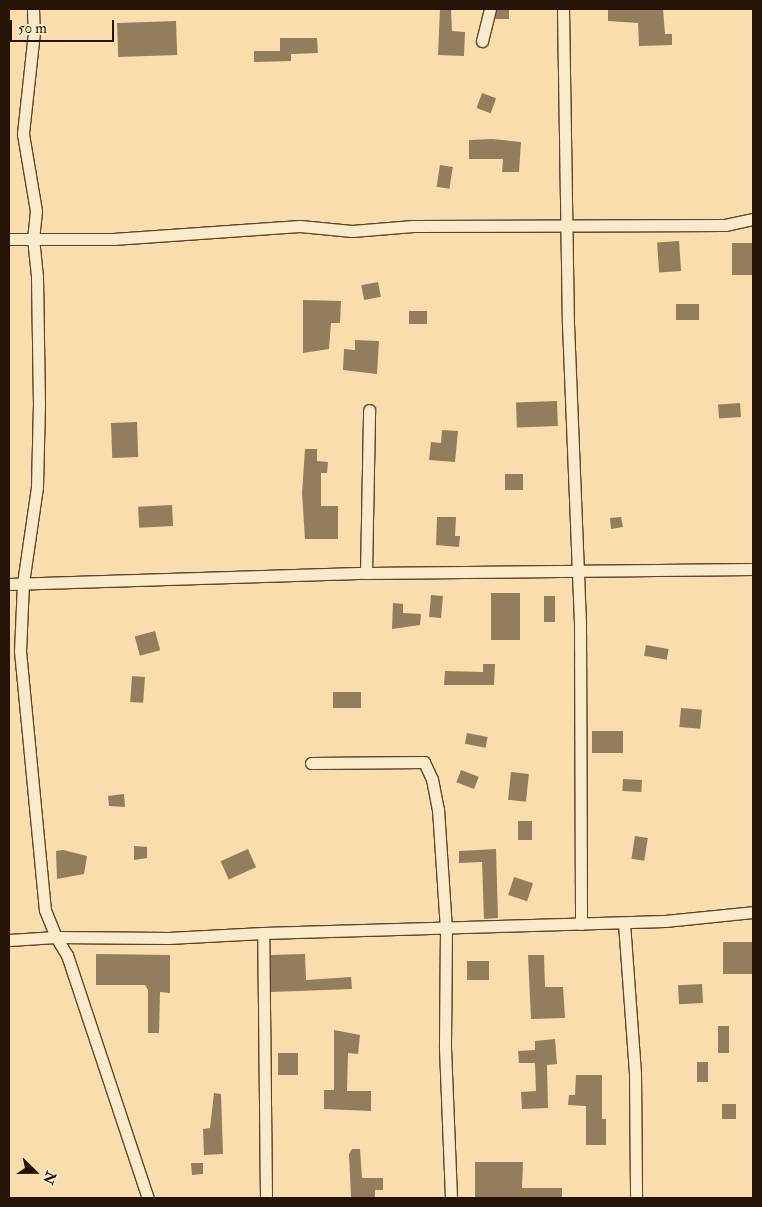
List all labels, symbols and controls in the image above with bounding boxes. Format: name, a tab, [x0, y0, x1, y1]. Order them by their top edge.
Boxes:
scale bar	[12, 10, 116, 42]
text: 50 m	[18, 19, 47, 38]
north arrow	[10, 1147, 60, 1197]
text: N	[39, 1169, 60, 1187]

